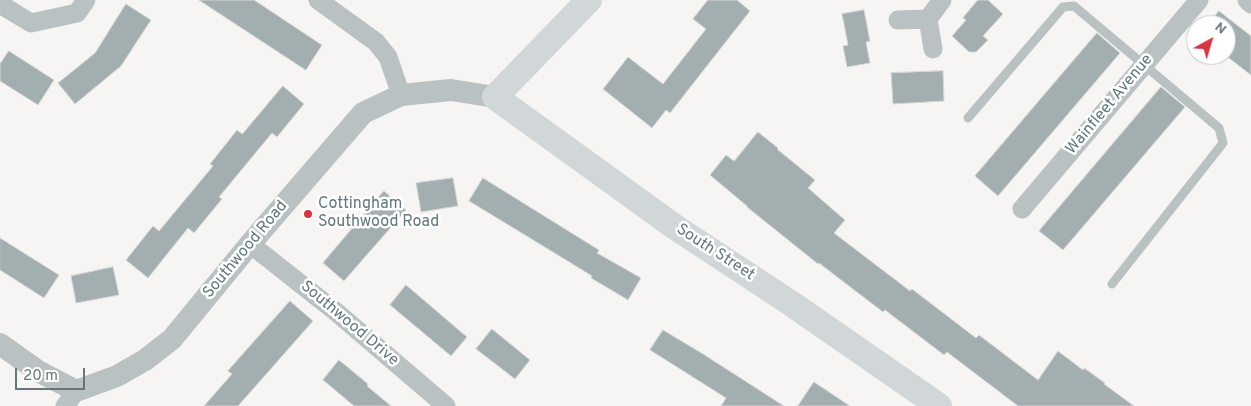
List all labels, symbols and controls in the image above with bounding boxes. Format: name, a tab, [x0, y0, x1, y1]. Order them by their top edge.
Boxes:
north arrow	[1186, 15, 1236, 65]
text: N	[1211, 19, 1229, 39]
street label: Wainfleet Avenue	[1063, 51, 1157, 159]
place label: Cottingham Southwood Road	[318, 195, 439, 233]
street label: Southwood Road	[200, 197, 292, 303]
marker: Cottingham Southwood Road	[302, 208, 314, 220]
street label: South Street	[672, 221, 758, 285]
street label: Southwood Drive	[296, 277, 402, 371]
scale bar	[18, 358, 88, 390]
text: 20 m	[23, 367, 58, 386]

